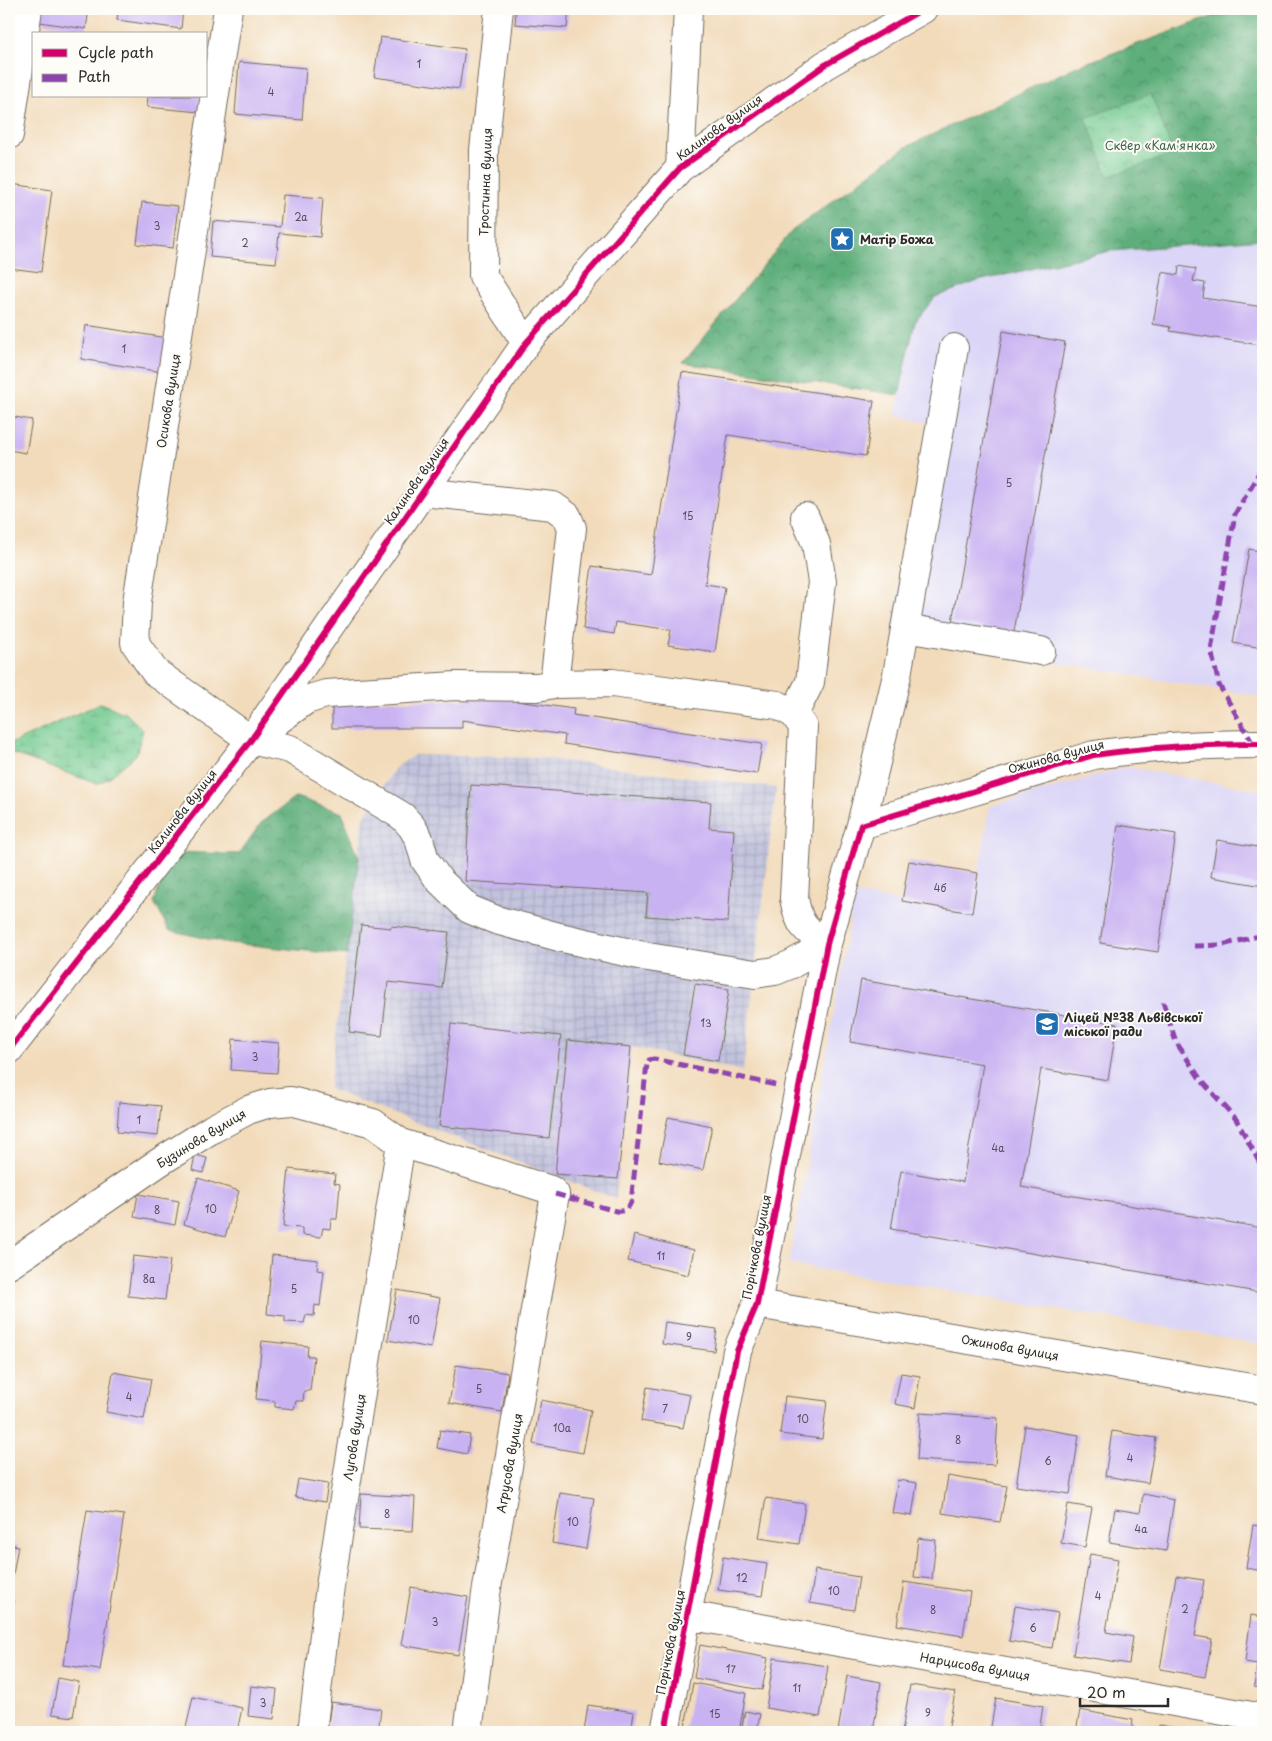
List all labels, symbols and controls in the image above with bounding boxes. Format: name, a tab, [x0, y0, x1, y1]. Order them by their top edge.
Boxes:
legend	[32, 32, 208, 98]
text: Cycle path	[78, 40, 154, 63]
house number: 1	[417, 56, 421, 71]
text: Path	[78, 64, 110, 87]
house number: 4	[268, 84, 275, 99]
street label: Калинова вулиця	[672, 90, 766, 164]
street label: Тростинна вулиця	[474, 128, 496, 236]
park label: Сквер «Кам'янка»	[1105, 136, 1215, 154]
house number: 2а	[294, 209, 308, 224]
house number: 3	[154, 218, 160, 233]
place icon: Матір Божа	[829, 226, 855, 252]
place label: Матір Божа	[860, 230, 935, 248]
house number: 2	[241, 235, 249, 250]
house number: 1	[122, 341, 126, 356]
street label: Осикова вулиця	[152, 353, 184, 449]
street label: Калинова вулиця	[379, 434, 453, 528]
house number: 5	[1006, 475, 1012, 490]
house number: 15	[683, 508, 693, 523]
street label: Ожинова вулиця	[1006, 734, 1106, 778]
street label: Калинова вулиця	[143, 765, 221, 857]
house number: 4б	[934, 880, 946, 895]
place label: Ліцей №38 Львівської міської ради	[1064, 1008, 1203, 1040]
school or university icon: Ліцей №38 Львівської міської ради	[1034, 1011, 1060, 1037]
house number: 13	[700, 1015, 712, 1030]
house number: 3	[252, 1049, 258, 1064]
street label: Бузинова вулиця	[153, 1104, 249, 1172]
house number: 1	[137, 1112, 141, 1127]
house number: 4а	[992, 1140, 1005, 1155]
street label: Порічкова вулиця	[737, 1193, 775, 1301]
house number: 10	[205, 1201, 217, 1216]
house number: 8	[154, 1202, 160, 1217]
house number: 11	[657, 1248, 665, 1263]
house number: 8а	[143, 1271, 156, 1286]
house number: 5	[291, 1281, 297, 1296]
house number: 10	[408, 1312, 420, 1327]
house number: 9	[686, 1329, 692, 1344]
street label: Ожинова вулиця	[960, 1330, 1060, 1364]
house number: 5	[476, 1381, 482, 1396]
house number: 4	[126, 1389, 133, 1404]
street label: Лугова вулиця	[338, 1392, 370, 1482]
house number: 7	[662, 1401, 668, 1416]
house number: 10	[797, 1411, 809, 1426]
street label: Аґрусова вулиця	[491, 1412, 527, 1514]
house number: 10а	[553, 1420, 572, 1435]
house number: 8	[955, 1432, 961, 1447]
house number: 4	[1127, 1450, 1134, 1465]
house number: 6	[1044, 1453, 1052, 1468]
house number: 8	[384, 1506, 390, 1521]
house number: 10	[567, 1514, 579, 1529]
house number: 4а	[1135, 1521, 1148, 1536]
house number: 12	[736, 1570, 748, 1585]
house number: 10	[828, 1583, 840, 1598]
street label: Порічкова вулиця	[651, 1588, 689, 1696]
house number: 4	[1095, 1588, 1102, 1603]
house number: 2	[1181, 1601, 1189, 1616]
house number: 8	[930, 1602, 936, 1617]
house number: 3	[432, 1614, 438, 1629]
house number: 6	[1029, 1620, 1037, 1635]
street label: Нарцисова вулиця	[918, 1647, 1032, 1685]
house number: 17	[726, 1661, 737, 1676]
scale bar	[1080, 1676, 1167, 1708]
house number: 11	[793, 1680, 801, 1695]
text: 20 m	[1087, 1680, 1126, 1703]
house number: 3	[260, 1695, 266, 1710]
house number: 9	[925, 1705, 931, 1720]
house number: 15	[710, 1706, 720, 1721]

